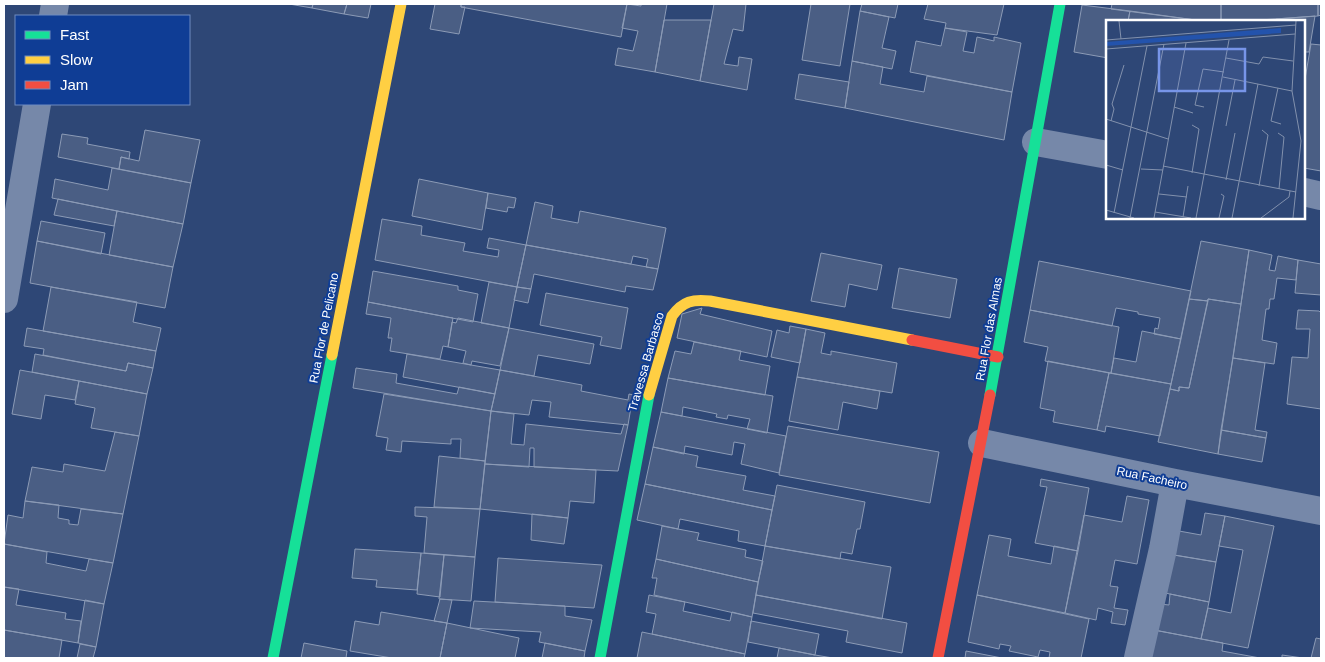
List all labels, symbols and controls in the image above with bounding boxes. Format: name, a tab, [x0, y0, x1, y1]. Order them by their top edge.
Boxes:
legend	[15, 15, 190, 105]
inset map	[1106, 20, 1305, 219]
text: Fast	[60, 26, 90, 43]
text: Slow	[60, 51, 93, 68]
text: Jam	[60, 76, 88, 93]
street label: Rua Flor de Pelicano	[306, 271, 342, 384]
street label: Rua Flor das Almas	[973, 276, 1005, 382]
street label: Travessa Barbasco	[625, 310, 667, 413]
street label: Rua Facheiro	[1115, 464, 1189, 492]

